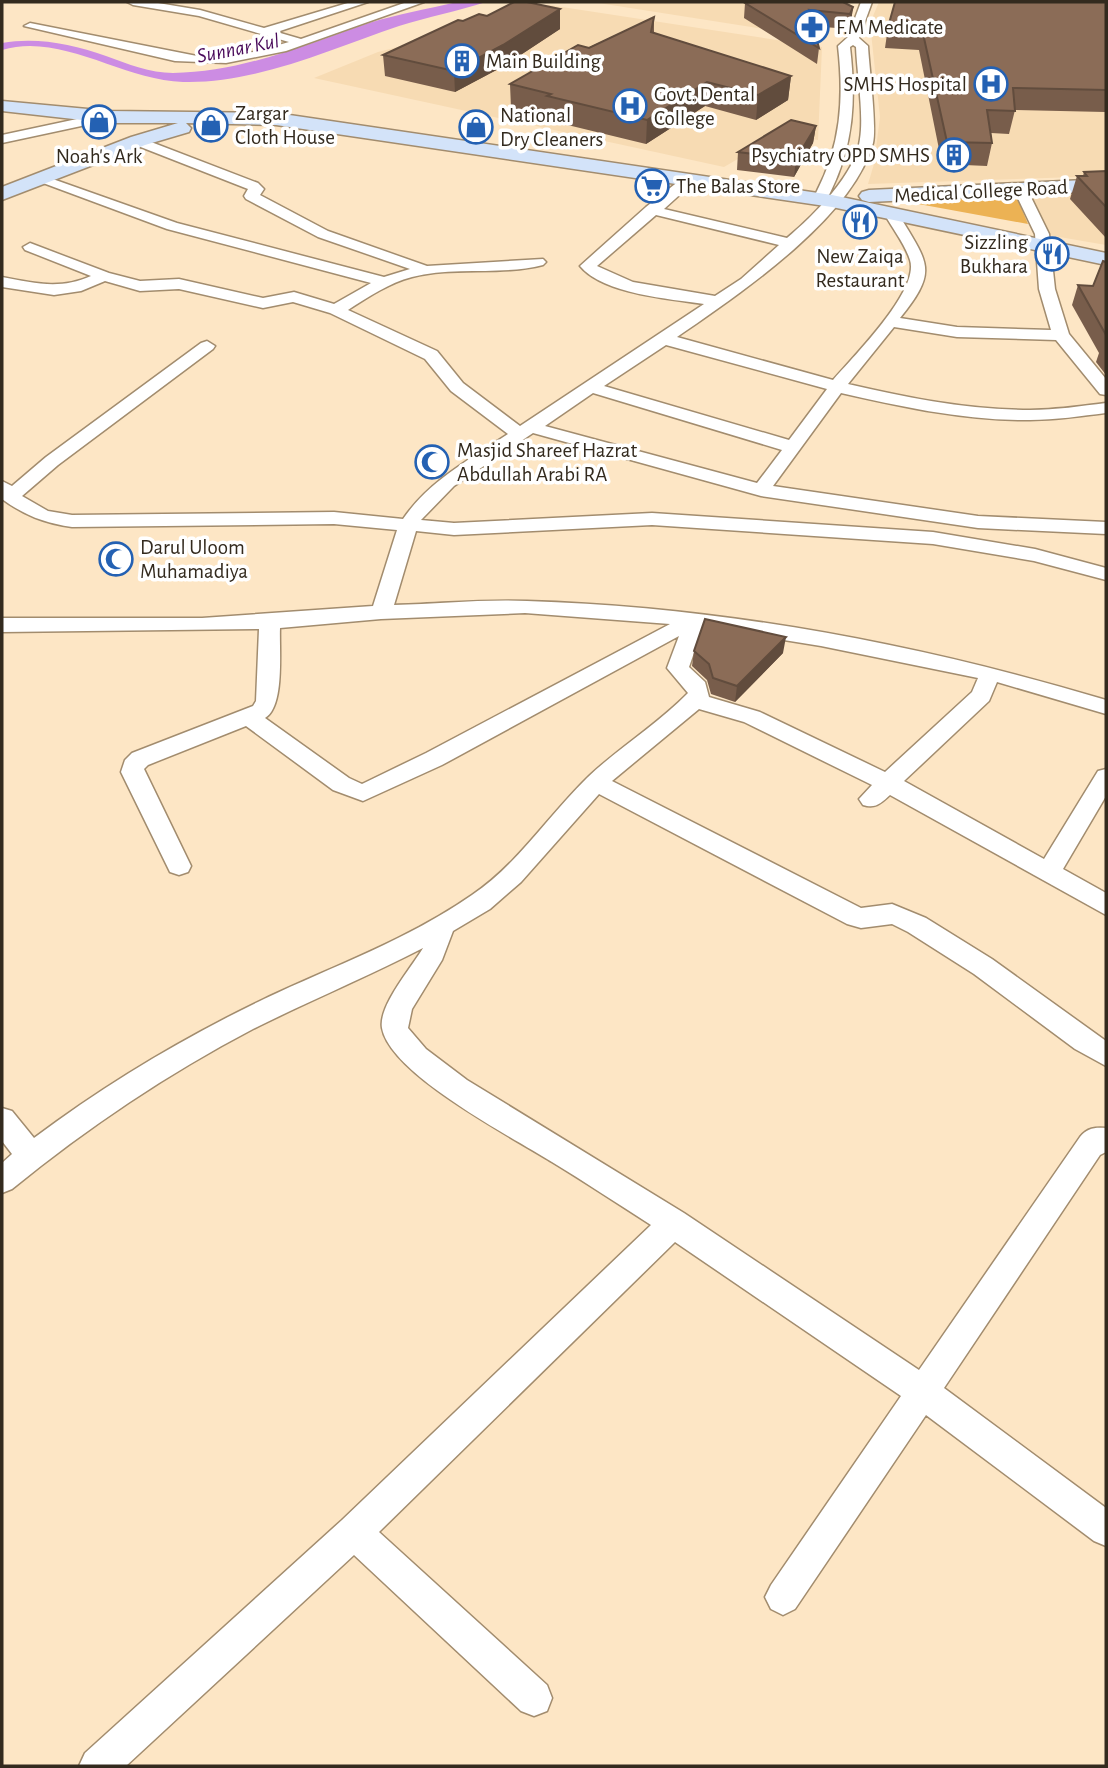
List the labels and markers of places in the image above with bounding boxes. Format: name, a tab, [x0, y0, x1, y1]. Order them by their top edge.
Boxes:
pharmacy icon: F.M Medicate	[793, 8, 831, 46]
place label: F.M Medicate	[836, 17, 943, 38]
building icon: Main Building	[443, 42, 481, 80]
place label: Main Building	[486, 51, 601, 72]
hospital icon: SMHS Hospital	[972, 65, 1010, 103]
place label: SMHS Hospital	[843, 74, 967, 95]
place label: Govt. Dental College	[654, 84, 755, 129]
hospital icon: Govt. Dental College	[611, 87, 649, 125]
shop icon: Noah's Ark	[80, 103, 118, 141]
place label: Zargar Cloth House	[235, 103, 335, 148]
place label: National Dry Cleaners	[500, 105, 603, 150]
shop icon: Zargar Cloth House	[192, 106, 230, 144]
shop icon: National Dry Cleaners	[457, 108, 495, 146]
building icon: Psychiatry OPD SMHS	[935, 136, 973, 174]
place label: Psychiatry OPD SMHS	[751, 145, 930, 166]
place label: Noah's Ark	[56, 146, 143, 167]
supermarket icon: The Balas Store	[633, 167, 671, 205]
place label: The Balas Store	[676, 176, 800, 197]
restaurant icon: New Zaiqa Restaurant	[841, 203, 879, 241]
place label: Sizzling Bukhara	[960, 232, 1029, 277]
restaurant icon: Sizzling Bukhara	[1033, 235, 1071, 273]
place label: New Zaiqa Restaurant	[816, 246, 905, 291]
place label: Masjid Shareef Hazrat Abdullah Arabi RA	[457, 440, 637, 485]
mosque icon: Masjid Shareef Hazrat Abdullah Arabi RA	[413, 443, 451, 481]
place label: Darul Uloom Muhamadiya	[140, 537, 248, 582]
mosque icon: Darul Uloom Muhamadiya	[97, 540, 135, 578]

